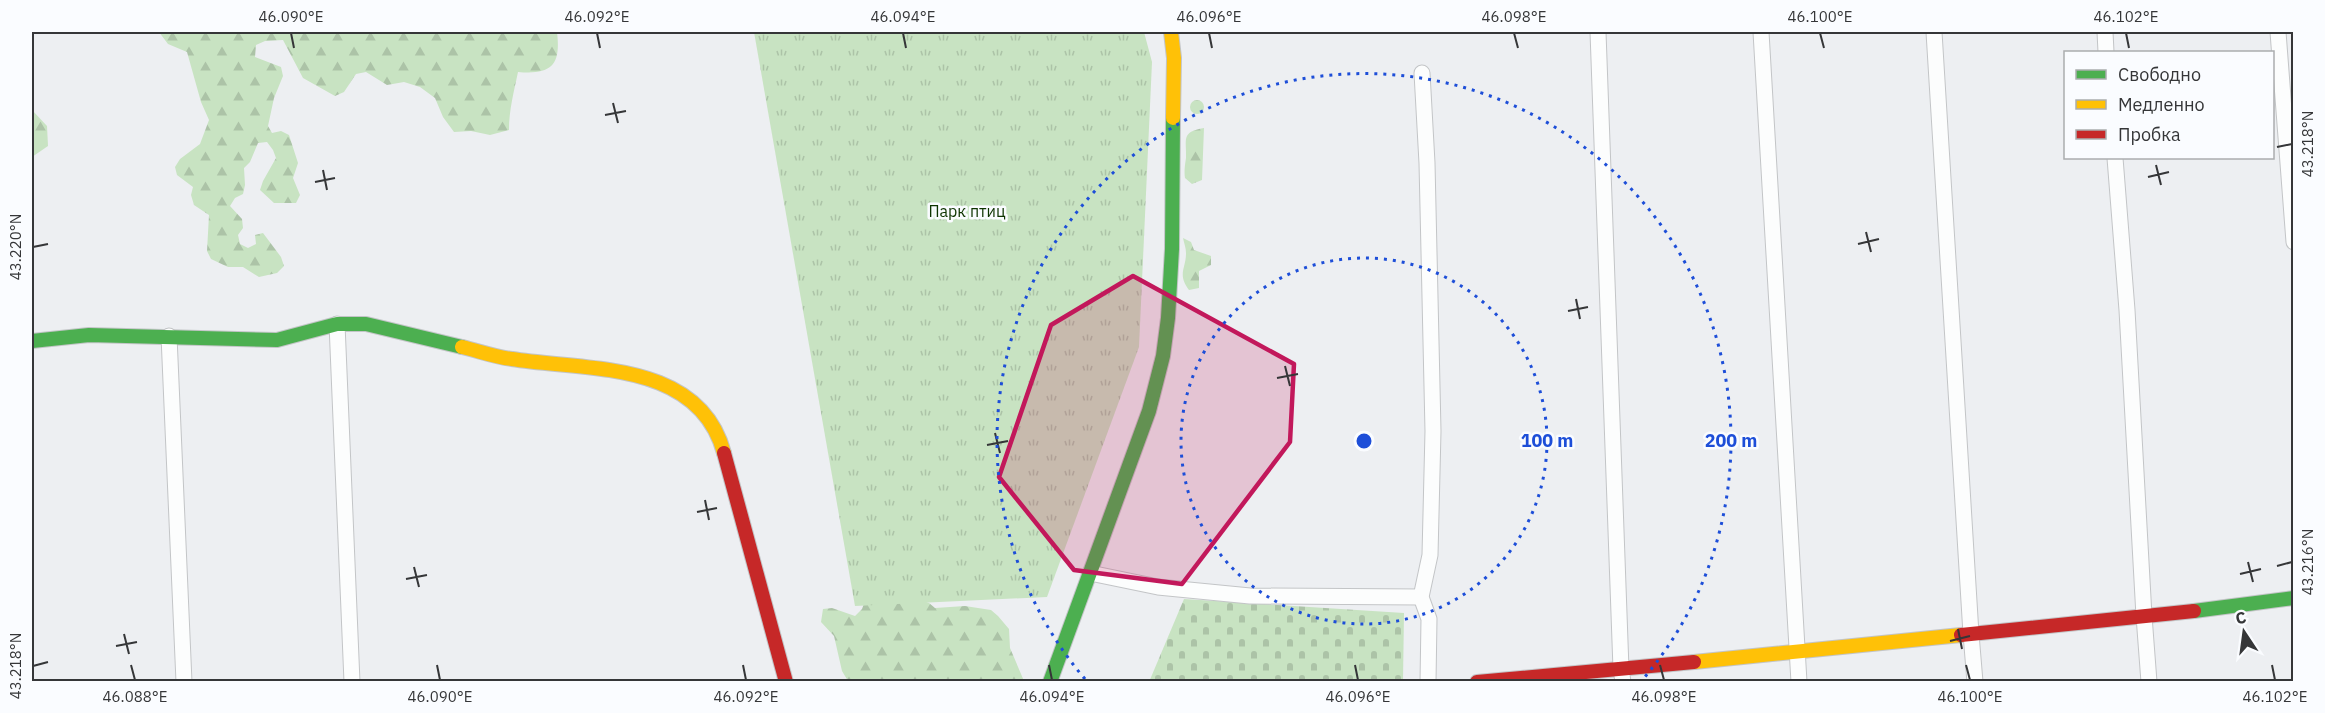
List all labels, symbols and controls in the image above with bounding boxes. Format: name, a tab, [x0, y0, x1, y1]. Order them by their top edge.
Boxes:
text: 46.090°E	[259, 7, 323, 26]
text: 46.092°E	[565, 7, 629, 26]
text: 46.094°E	[871, 7, 935, 26]
text: 46.096°E	[1177, 7, 1241, 26]
text: 46.098°E	[1482, 7, 1546, 26]
text: 46.100°E	[1788, 7, 1852, 26]
text: 46.102°E	[2094, 7, 2158, 26]
legend	[2064, 51, 2274, 159]
text: Свободно	[2118, 63, 2201, 86]
text: Медленно	[2118, 93, 2205, 116]
text: 43.218°N	[2298, 111, 2317, 177]
text: Пробка	[2118, 123, 2181, 146]
park label: Парк птиц	[928, 201, 1006, 221]
text: 43.220°N	[6, 214, 25, 280]
text: 100 m	[1521, 429, 1573, 452]
text: 200 m	[1705, 429, 1757, 452]
centre of rings	[1354, 431, 1374, 451]
text: 43.216°N	[2298, 529, 2317, 595]
north arrow	[2214, 602, 2274, 662]
text: С	[2233, 606, 2248, 628]
text: 43.218°N	[6, 633, 25, 699]
text: 46.088°E	[103, 687, 167, 706]
text: 46.090°E	[408, 687, 472, 706]
text: 46.092°E	[714, 687, 778, 706]
text: 46.094°E	[1020, 687, 1084, 706]
text: 46.096°E	[1326, 687, 1390, 706]
text: 46.098°E	[1632, 687, 1696, 706]
text: 46.100°E	[1938, 687, 2002, 706]
text: 46.102°E	[2243, 687, 2307, 706]

